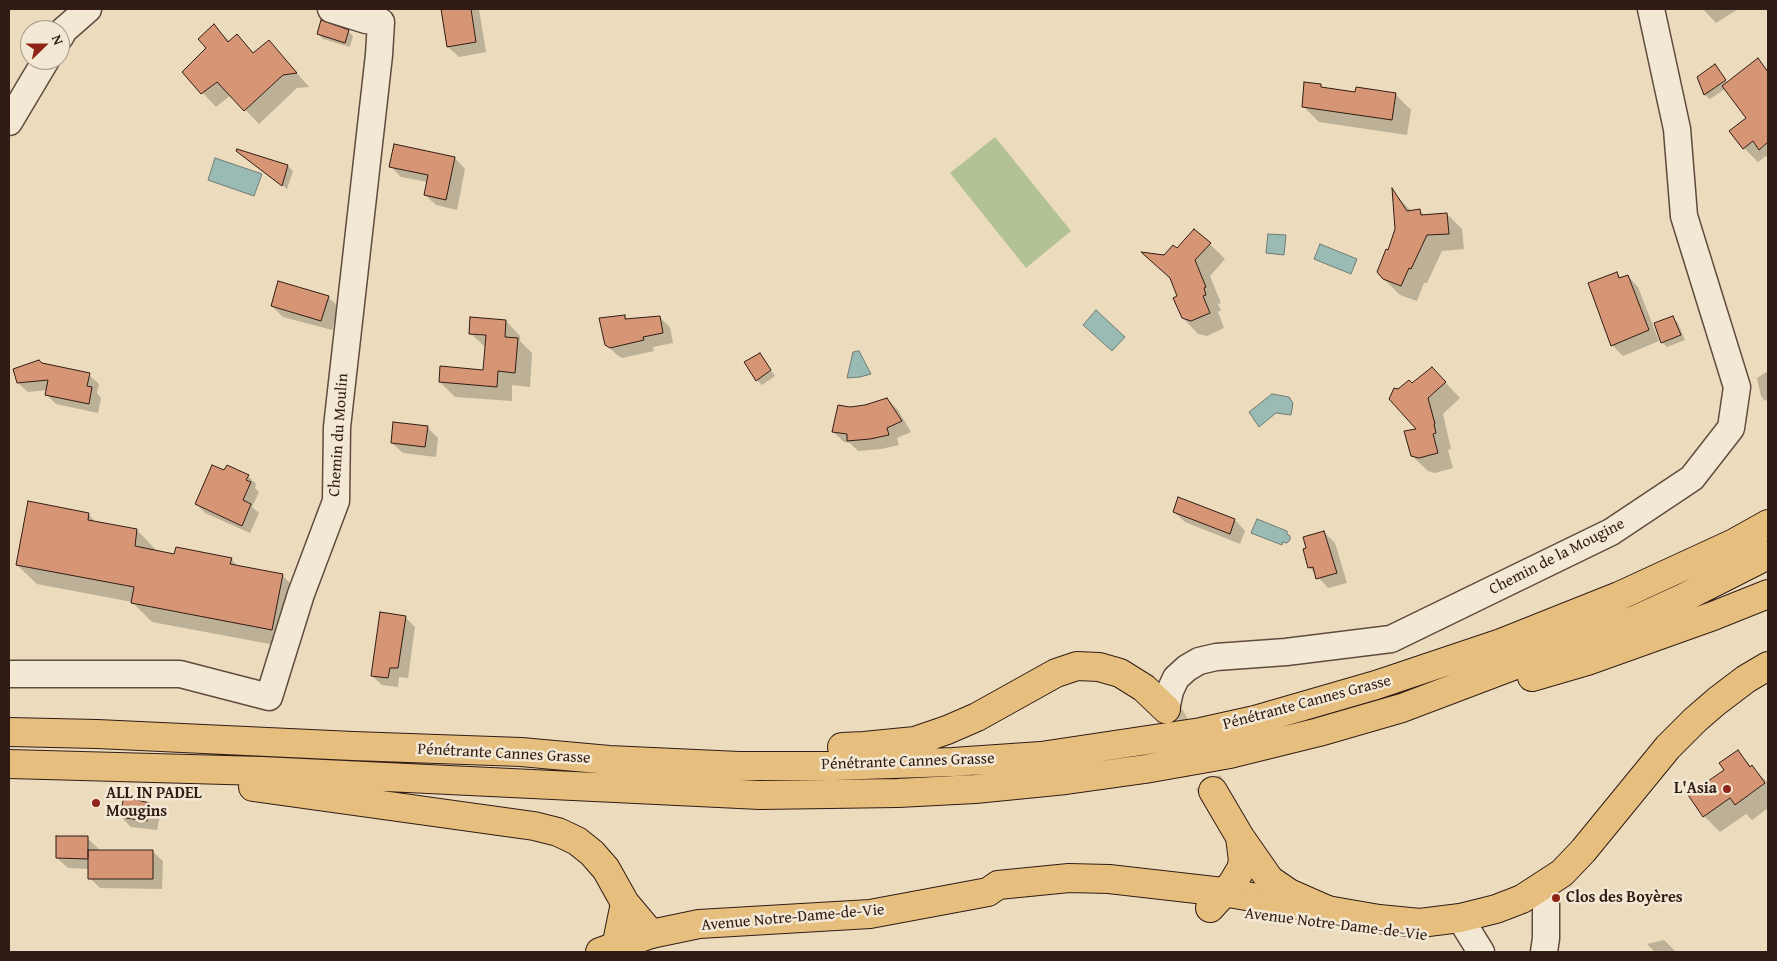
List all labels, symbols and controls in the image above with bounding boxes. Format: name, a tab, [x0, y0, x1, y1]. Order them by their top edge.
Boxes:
north arrow	[20, 20, 70, 70]
text: N	[47, 32, 69, 48]
street label: Chemin du Moulin	[325, 373, 353, 497]
street label: Chemin de la Mougine	[1486, 515, 1628, 599]
street label: Pénétrante Cannes Grasse	[1221, 671, 1393, 735]
street label: Pénétrante Cannes Grasse	[417, 740, 591, 768]
street label: Pénétrante Cannes Grasse	[821, 749, 995, 775]
place label: L'Asia	[1674, 779, 1717, 799]
marker: L'Asia	[1721, 783, 1733, 795]
place label: ALL IN PADEL Mougins	[106, 784, 202, 822]
marker: ALL IN PADEL Mougins	[90, 797, 102, 809]
place label: Clos des Boyères	[1566, 888, 1683, 908]
marker: Clos des Boyères	[1550, 892, 1562, 904]
street label: Avenue Notre-Dame-de-Vie	[701, 900, 885, 936]
street label: Avenue Notre-Dame-de-Vie	[1244, 904, 1428, 946]

